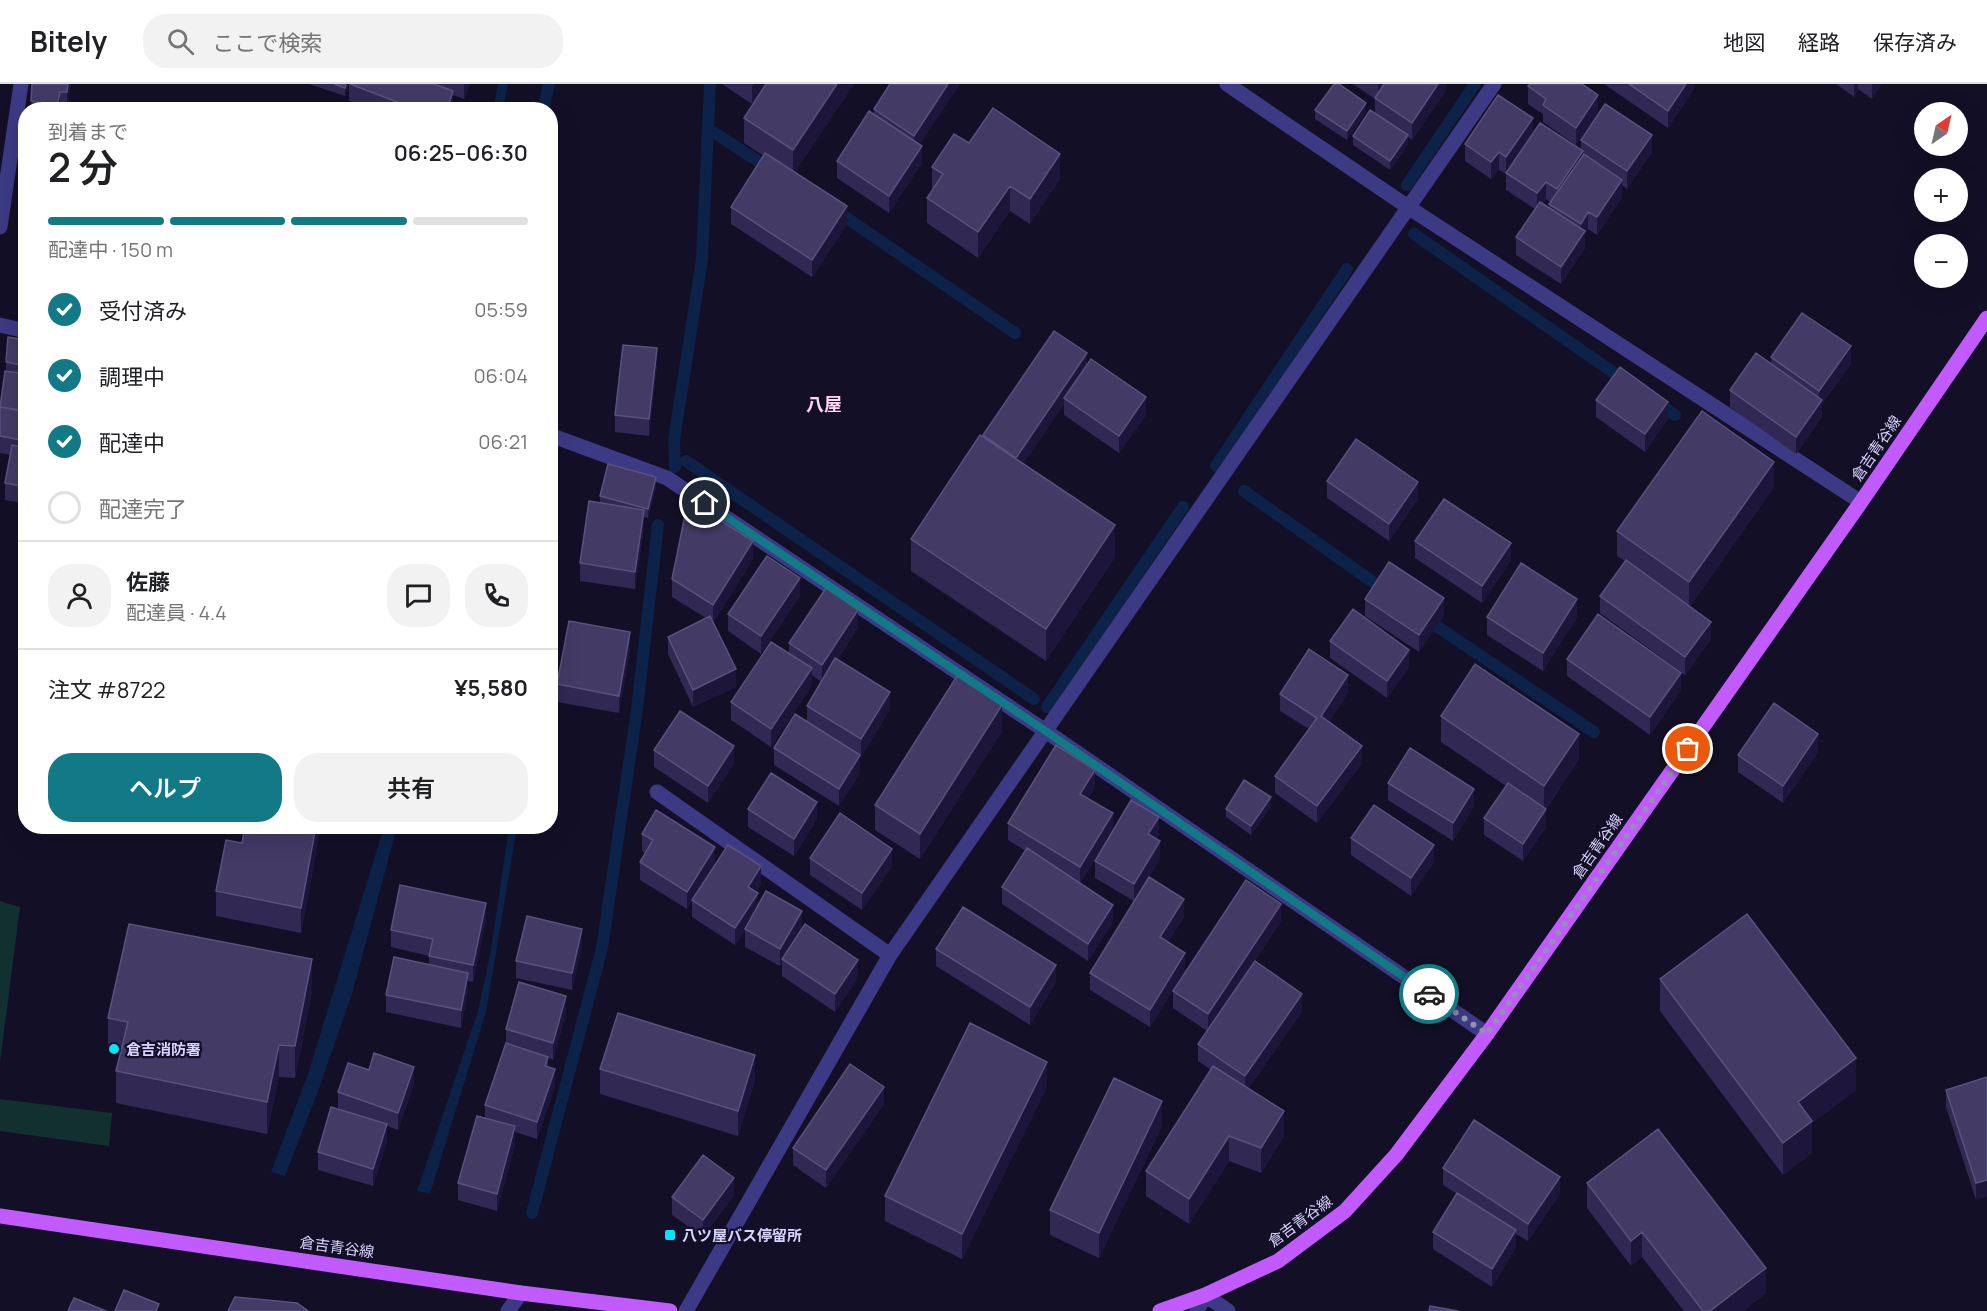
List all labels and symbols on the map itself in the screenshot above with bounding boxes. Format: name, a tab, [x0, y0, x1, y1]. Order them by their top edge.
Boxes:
north arrow	[1914, 102, 1968, 156]
district label: 八屋	[806, 392, 842, 416]
street label: 倉吉青谷線	[1846, 411, 1906, 485]
pin	[679, 477, 730, 528]
pin	[1662, 723, 1713, 774]
street label: 倉吉青谷線	[1567, 809, 1627, 883]
courier	[1399, 964, 1459, 1024]
place label: 倉吉消防署	[126, 1039, 201, 1060]
marker: 倉吉消防署	[107, 1042, 121, 1056]
street label: 倉吉青谷線	[1263, 1190, 1337, 1252]
place label: 八ツ屋バス停留所	[682, 1225, 802, 1246]
marker: 八ツ屋バス停留所	[663, 1228, 677, 1242]
street label: 倉吉青谷線	[298, 1231, 376, 1263]

